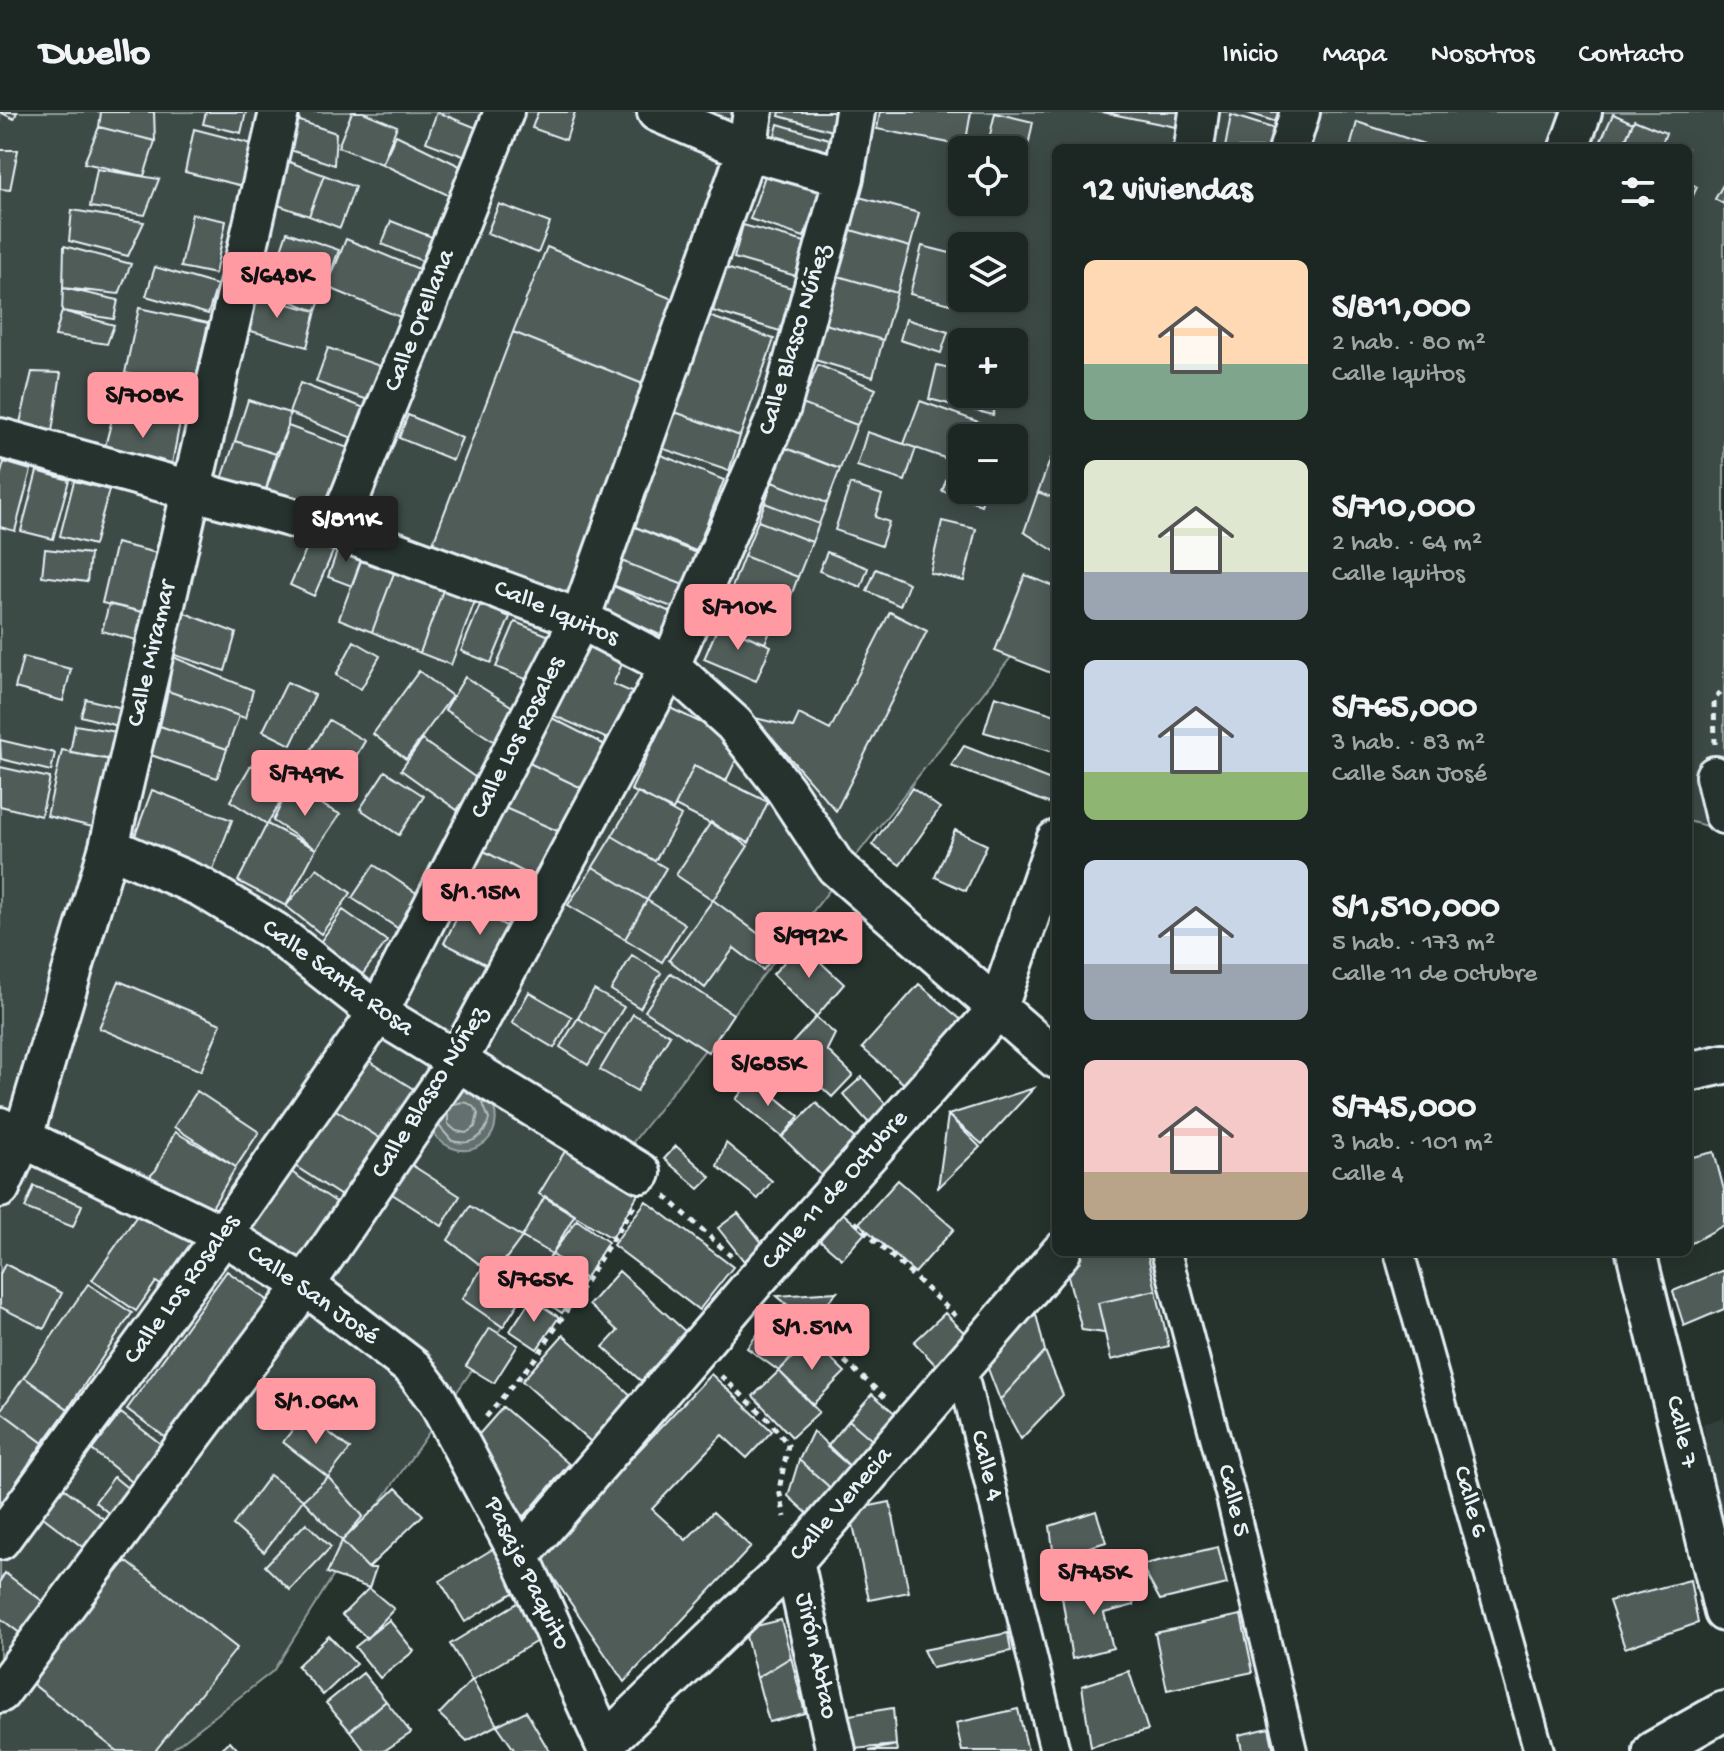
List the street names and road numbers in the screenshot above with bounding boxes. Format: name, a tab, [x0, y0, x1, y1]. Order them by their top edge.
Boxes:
street label: Calle Blasco Núñez	[752, 240, 840, 439]
street label: Calle Orellana	[378, 244, 464, 397]
street label: Calle Iquitos	[489, 574, 625, 655]
street label: Calle Miramar	[121, 575, 185, 730]
street label: Calle Los Rosales	[465, 650, 574, 824]
street label: Calle Santa Rosa	[255, 913, 420, 1046]
street label: Calle Blasco Núñez	[366, 1000, 497, 1185]
street label: Calle 11 de Octubre	[756, 1104, 917, 1278]
street label: Calle Los Rosales	[118, 1208, 249, 1371]
street label: Calle San José	[240, 1239, 385, 1353]
street label: Calle 7	[1657, 1393, 1704, 1473]
street label: Calle 4	[961, 1427, 1009, 1505]
street label: Calle Venecia	[784, 1440, 901, 1569]
street label: Calle 5	[1208, 1462, 1256, 1540]
street label: Calle 6	[1444, 1463, 1494, 1542]
street label: Pasaje Paquito	[475, 1492, 576, 1655]
street label: Jirón Abtao	[787, 1590, 843, 1722]

